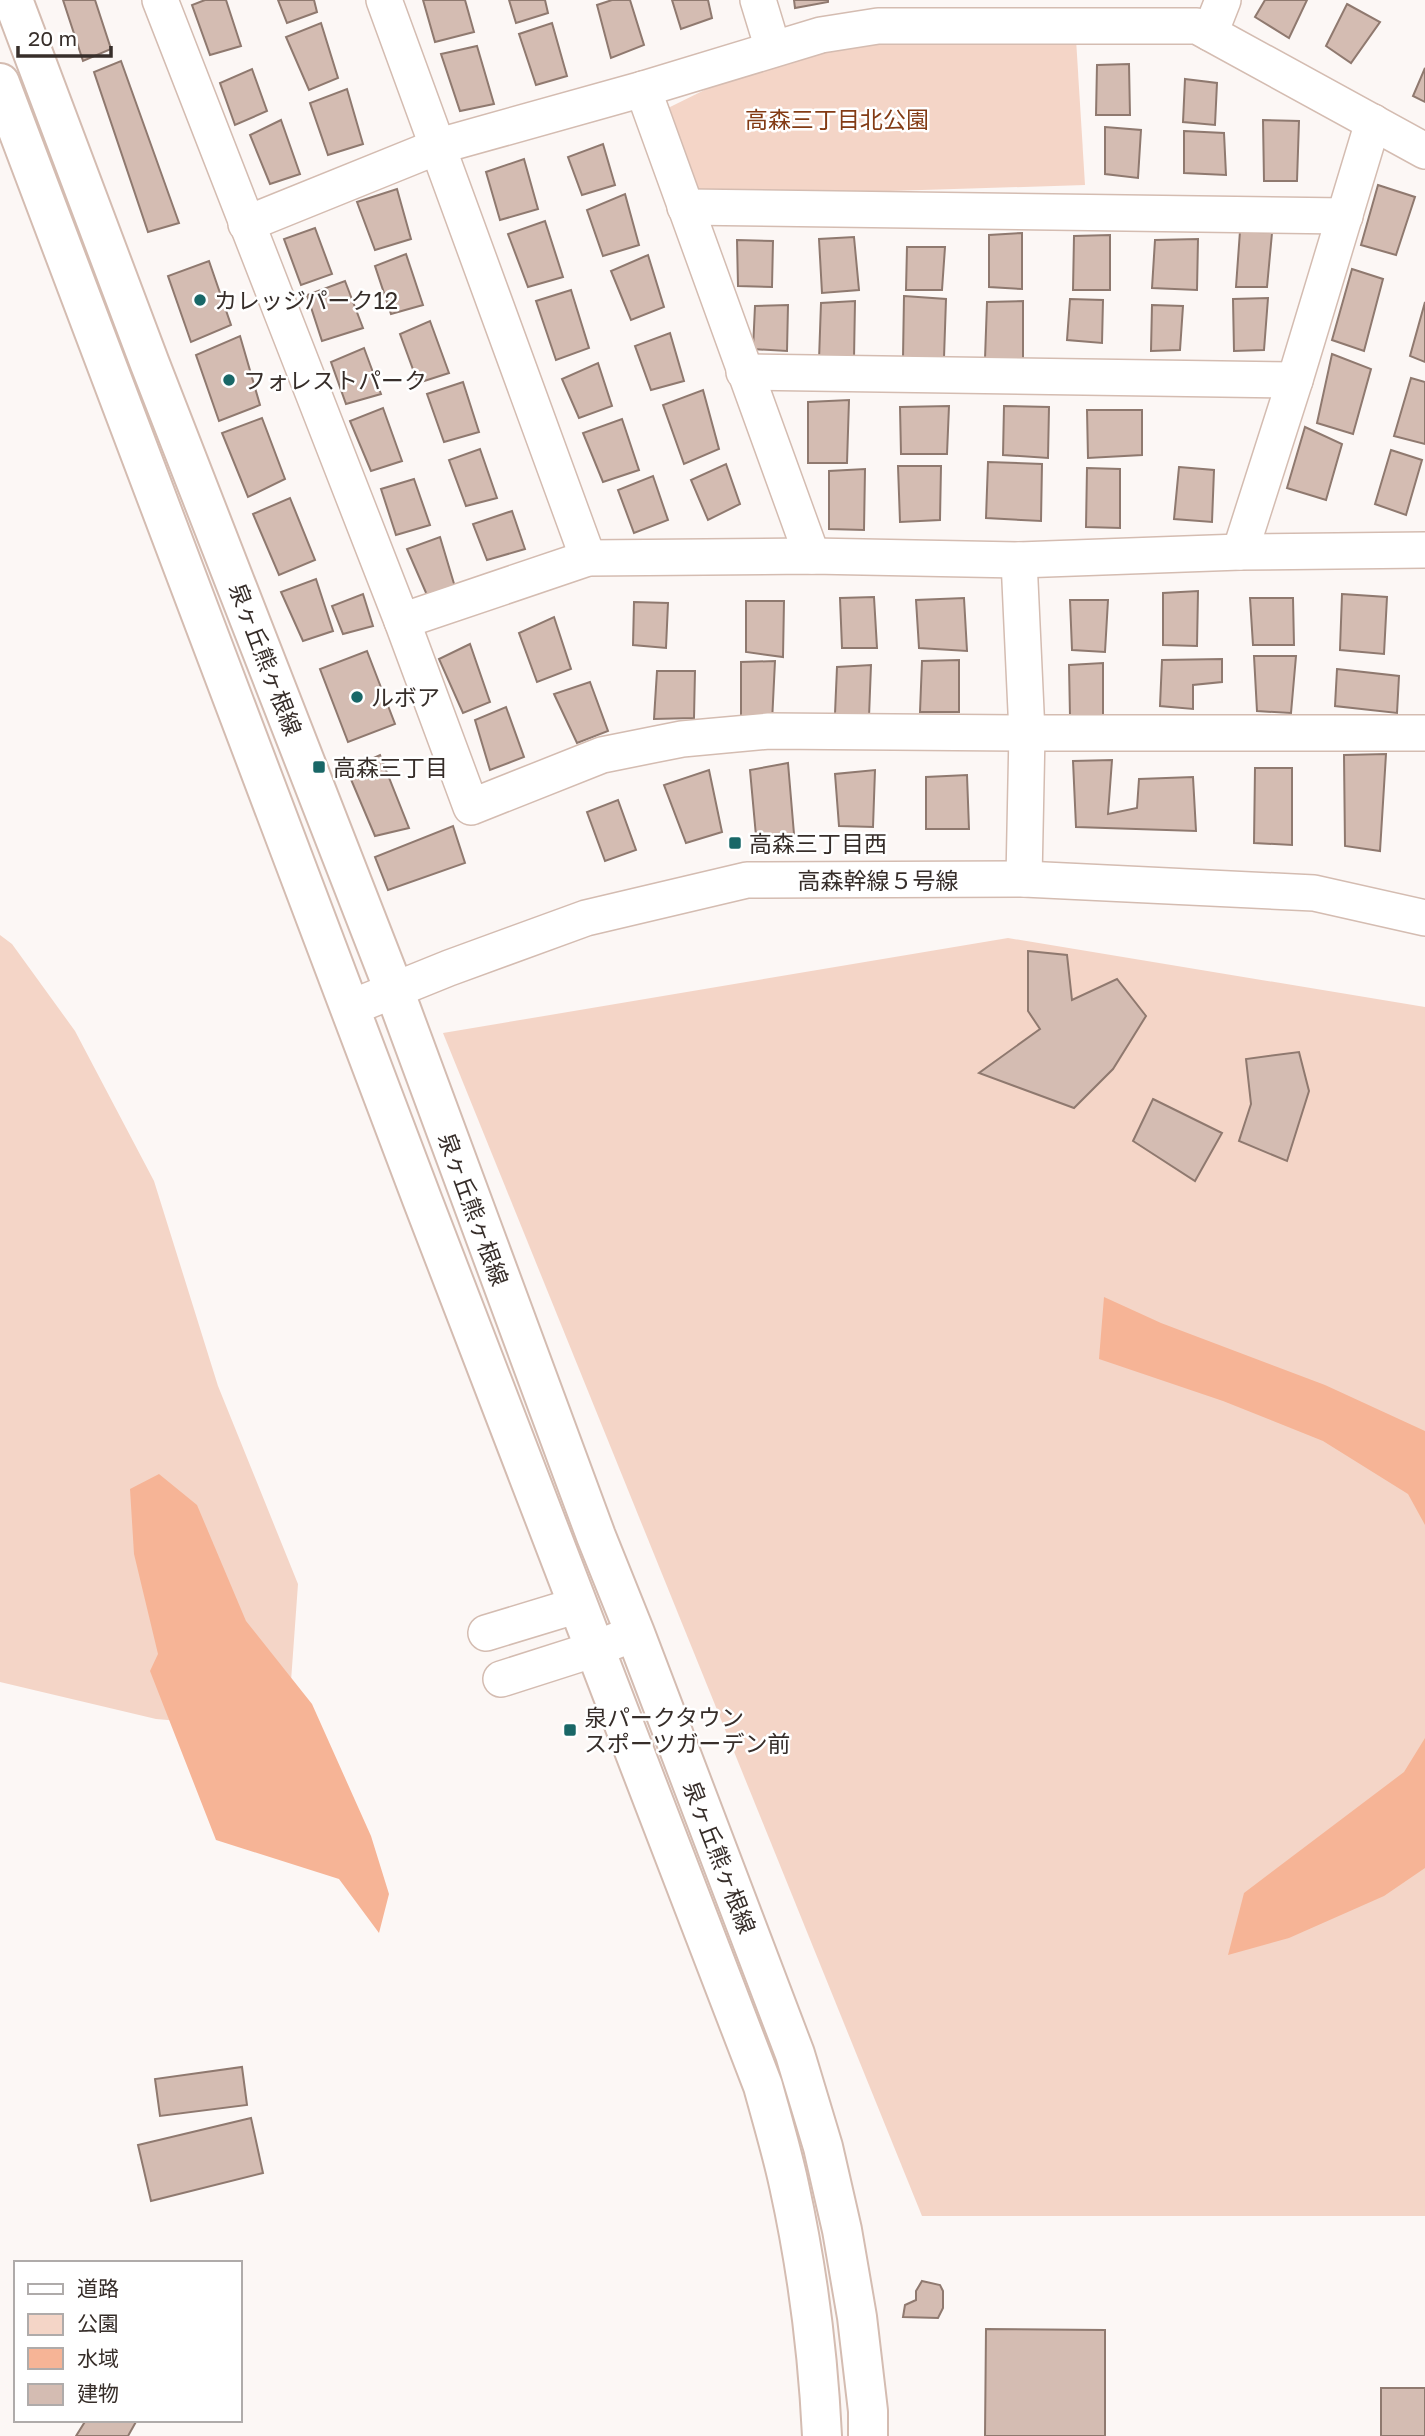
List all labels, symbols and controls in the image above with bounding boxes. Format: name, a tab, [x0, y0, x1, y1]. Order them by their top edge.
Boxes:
scale bar	[18, 14, 110, 58]
text: 20 m	[28, 25, 77, 51]
park label: 高森三丁目北公園	[745, 105, 929, 133]
place label: カレッジパーク12	[214, 286, 398, 314]
marker: カレッジパーク12	[192, 292, 208, 308]
place label: フォレストパーク	[243, 366, 427, 394]
marker: フォレストパーク	[221, 372, 237, 388]
street label: 泉ヶ丘熊ヶ根線	[224, 579, 308, 739]
place label: ルボア	[371, 683, 440, 711]
marker: ルボア	[349, 689, 365, 705]
place label: 高森三丁目	[333, 753, 448, 781]
marker: 高森三丁目	[311, 759, 327, 775]
place label: 高森三丁目西	[749, 829, 887, 857]
marker: 高森三丁目西	[727, 835, 743, 851]
street label: 高森幹線５号線	[798, 866, 959, 894]
street label: 泉ヶ丘熊ヶ根線	[433, 1129, 515, 1289]
place label: 泉パークタウン スポーツガーデン前	[584, 1703, 791, 1757]
marker: 泉パークタウン スポーツガーデン前	[562, 1722, 578, 1738]
street label: 泉ヶ丘熊ヶ根線	[678, 1777, 762, 1937]
legend	[14, 2261, 242, 2422]
text: 道路	[77, 2275, 119, 2301]
text: 公園	[77, 2310, 119, 2336]
text: 水域	[77, 2345, 119, 2371]
text: 建物	[77, 2380, 119, 2406]

